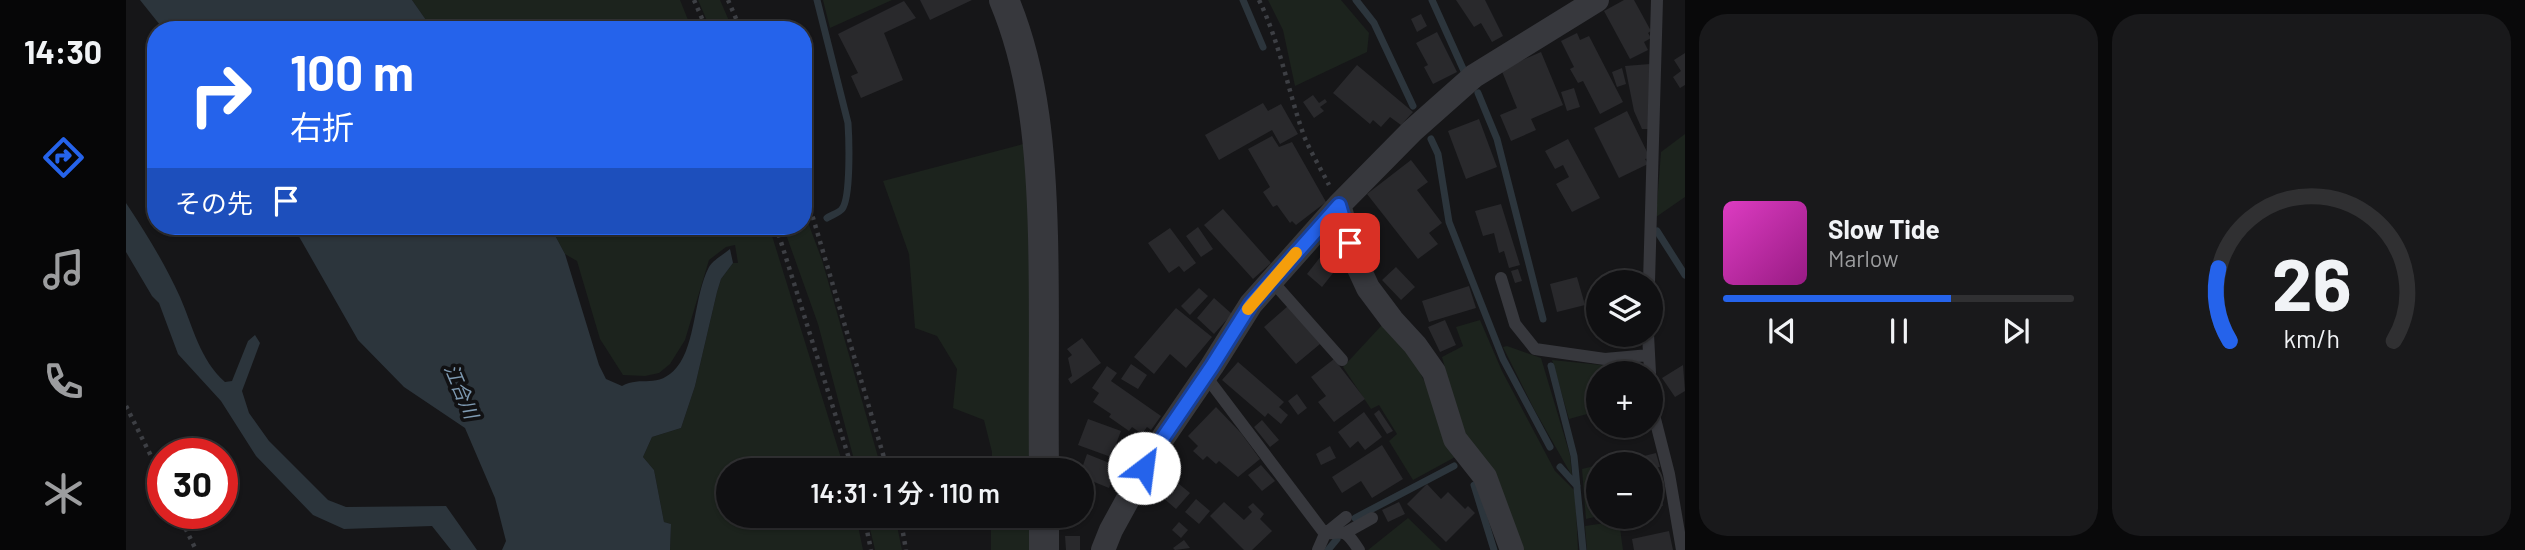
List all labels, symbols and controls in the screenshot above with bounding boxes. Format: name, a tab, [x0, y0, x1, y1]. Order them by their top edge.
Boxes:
text: 14:30	[24, 32, 102, 70]
text: 100 m	[290, 42, 414, 101]
icon: right	[175, 49, 266, 140]
text: 右折	[290, 107, 354, 145]
icon: directions	[39, 133, 88, 182]
icon: arrive	[267, 182, 305, 220]
text: その先	[175, 187, 253, 218]
pin	[1320, 213, 1380, 273]
text: Slow Tide	[1828, 213, 1940, 244]
icon: arrive	[1331, 224, 1369, 262]
text: 26	[2272, 238, 2351, 326]
text: Marlow	[1828, 244, 1899, 272]
icon: music	[39, 245, 88, 294]
map controls	[1586, 270, 1663, 529]
button: layers	[1586, 270, 1663, 347]
icon: previous	[1763, 312, 1801, 350]
icon: pause	[1880, 312, 1918, 350]
icon: next	[1997, 312, 2035, 350]
text: km/h	[2283, 323, 2340, 353]
icon: phone	[39, 357, 88, 406]
water label: 江合川	[440, 360, 485, 424]
button: +	[1586, 361, 1663, 438]
position arrow	[1107, 431, 1181, 505]
speed limit sign: 30	[147, 438, 238, 529]
button: −	[1586, 452, 1663, 529]
icon: climate	[39, 469, 88, 518]
text: 14:31 · 1 分 · 110 m	[810, 477, 1000, 508]

